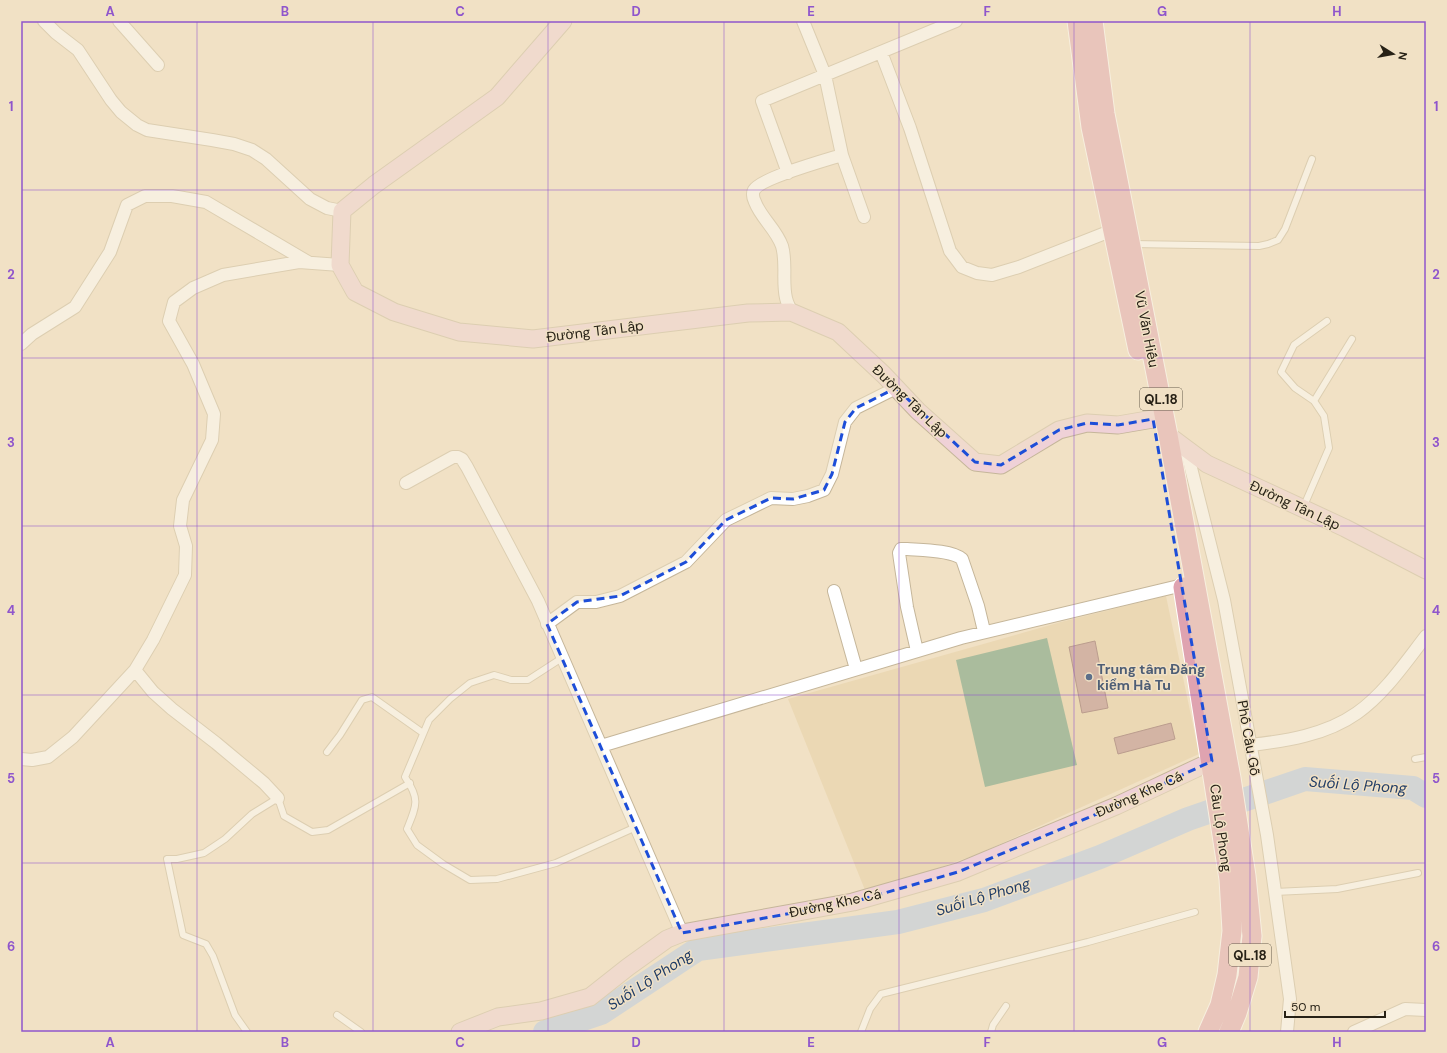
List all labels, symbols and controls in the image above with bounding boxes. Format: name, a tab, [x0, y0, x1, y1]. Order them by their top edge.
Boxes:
text: A	[105, 3, 115, 20]
text: B	[281, 3, 289, 20]
text: C	[455, 3, 465, 20]
text: D	[631, 3, 641, 20]
text: E	[807, 3, 815, 20]
text: F	[983, 3, 991, 20]
text: G	[1157, 3, 1167, 20]
text: H	[1332, 3, 1342, 20]
north arrow	[1373, 34, 1413, 74]
text: N	[1395, 51, 1410, 61]
text: 1	[9, 98, 13, 115]
text: 1	[1434, 98, 1438, 115]
text: 2	[7, 266, 15, 283]
text: 2	[1432, 266, 1440, 283]
street label: Vũ Văn Hiếu	[1131, 289, 1163, 369]
street label: Đường Tân Lập	[545, 316, 645, 346]
street label: Đường Tân Lập	[868, 360, 952, 442]
road number: QL.18	[1140, 388, 1182, 410]
text: 3	[7, 434, 15, 451]
text: 3	[1432, 434, 1440, 451]
street label: Đường Tân Lập	[1247, 476, 1343, 534]
text: 4	[7, 602, 15, 619]
text: 4	[1432, 602, 1440, 619]
place label: Trung tâm Đăng kiểm Hà Tu	[1097, 660, 1205, 694]
marker: Trung tâm Đăng kiểm Hà Tu	[1084, 672, 1094, 682]
street label: Phố Cầu Gỗ	[1233, 699, 1265, 777]
street label: Đường Khe Cá	[1093, 767, 1185, 821]
text: 5	[7, 770, 15, 787]
text: 5	[1432, 770, 1440, 787]
water label: Suối Lộ Phong	[1308, 772, 1408, 798]
street label: Cầu Lộ Phong	[1206, 783, 1236, 873]
water label: Suối Lộ Phong	[933, 873, 1033, 921]
street label: Đường Khe Cá	[787, 884, 883, 922]
text: 6	[7, 938, 15, 955]
text: 6	[1432, 938, 1440, 955]
road number: QL.18	[1229, 944, 1271, 966]
water label: Suối Lộ Phong	[603, 945, 697, 1015]
scale bar	[1285, 993, 1385, 1019]
text: 50 m	[1291, 999, 1320, 1015]
text: A	[105, 1034, 115, 1051]
text: B	[281, 1034, 289, 1051]
text: C	[455, 1034, 465, 1051]
text: D	[631, 1034, 641, 1051]
text: E	[807, 1034, 815, 1051]
text: F	[983, 1034, 991, 1051]
text: G	[1157, 1034, 1167, 1051]
text: H	[1332, 1034, 1342, 1051]

